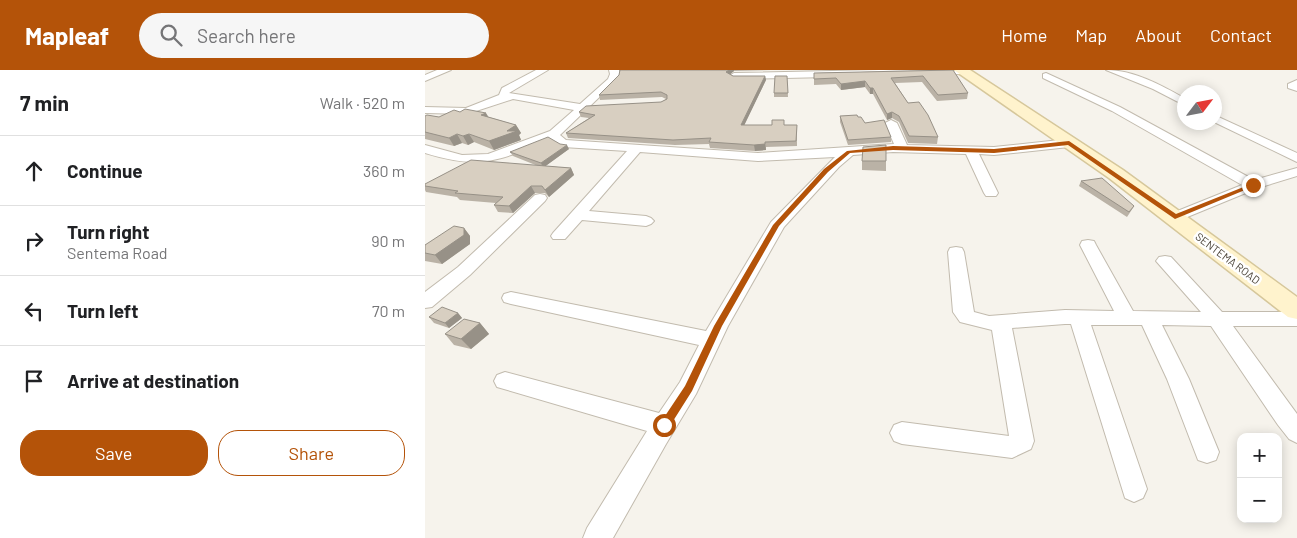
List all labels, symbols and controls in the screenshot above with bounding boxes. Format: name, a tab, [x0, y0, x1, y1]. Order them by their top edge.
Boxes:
search box	[139, 13, 489, 58]
text: Mapleaf	[25, 21, 109, 50]
icon: search	[157, 21, 185, 49]
text: Search here	[197, 24, 296, 47]
text: Home	[1001, 24, 1047, 46]
text: Map	[1075, 24, 1107, 46]
text: About	[1135, 24, 1182, 46]
text: Contact	[1210, 24, 1272, 46]
north arrow	[1177, 85, 1222, 130]
text: 7 min	[20, 90, 69, 115]
text: Walk · 520 m	[320, 93, 405, 112]
icon: ahead	[20, 157, 48, 185]
text: Continue	[67, 159, 143, 182]
text: 360 m	[363, 161, 405, 180]
route end	[1242, 174, 1265, 197]
text: Turn right	[67, 220, 149, 243]
icon: right	[20, 227, 48, 255]
street label: SENTEMA ROAD	[1193, 230, 1263, 287]
text: 90 m	[371, 231, 405, 250]
text: Sentema Road	[67, 243, 168, 262]
icon: left	[20, 297, 48, 325]
text: Turn left	[67, 299, 138, 322]
text: 70 m	[372, 301, 405, 320]
icon: arrive	[20, 367, 48, 395]
text: Arrive at destination	[67, 369, 239, 392]
route start	[653, 414, 676, 437]
button: Save	[20, 430, 208, 476]
button: Share	[218, 430, 405, 476]
map controls	[1237, 433, 1282, 523]
button: +	[1237, 433, 1282, 478]
button: −	[1237, 478, 1282, 523]

